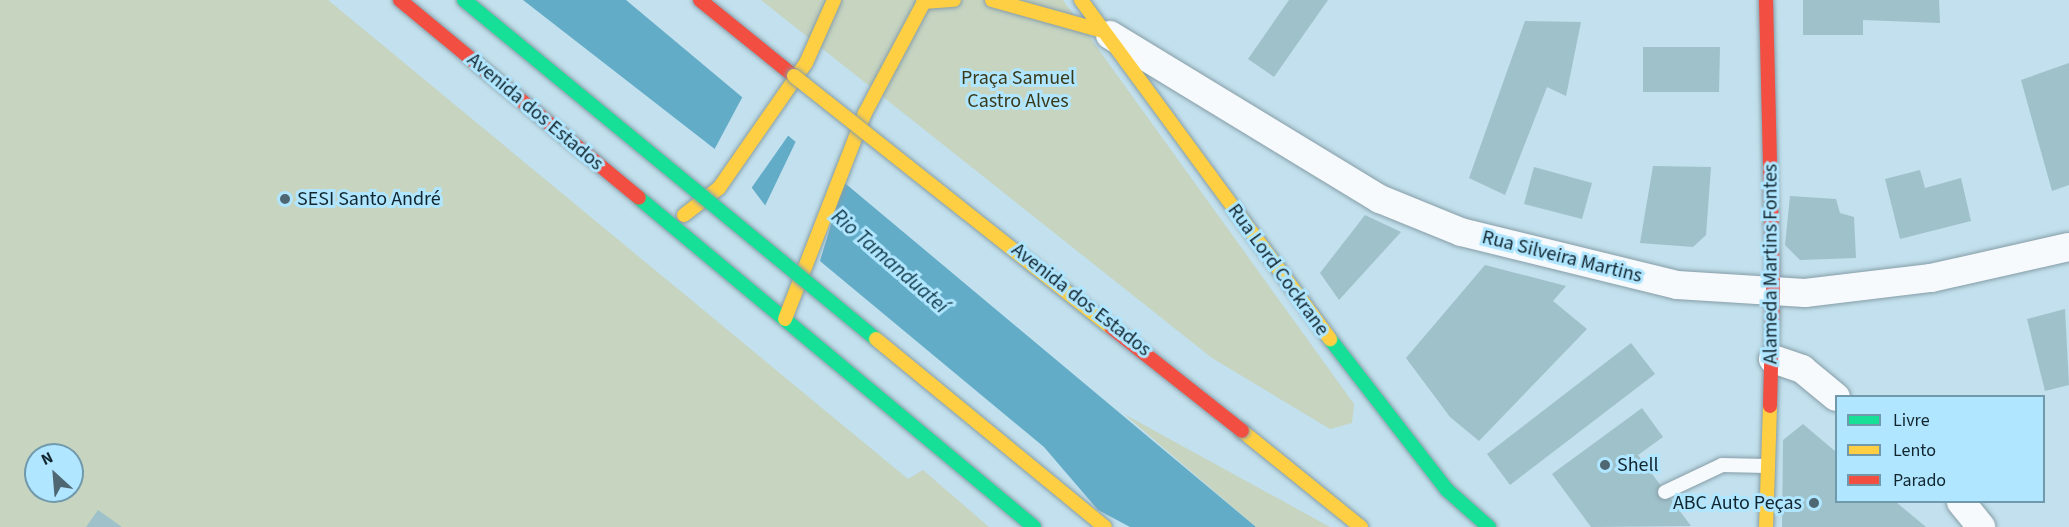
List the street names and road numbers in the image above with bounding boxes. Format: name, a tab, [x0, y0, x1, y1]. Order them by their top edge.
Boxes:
street label: Avenida dos Estados	[462, 48, 608, 176]
street label: Alameda Martins Fontes	[1759, 164, 1783, 364]
street label: Rua Lord Cockrane	[1222, 199, 1334, 341]
street label: Rua Silveira Martins	[1479, 225, 1645, 289]
street label: Avenida dos Estados	[1006, 238, 1156, 362]

